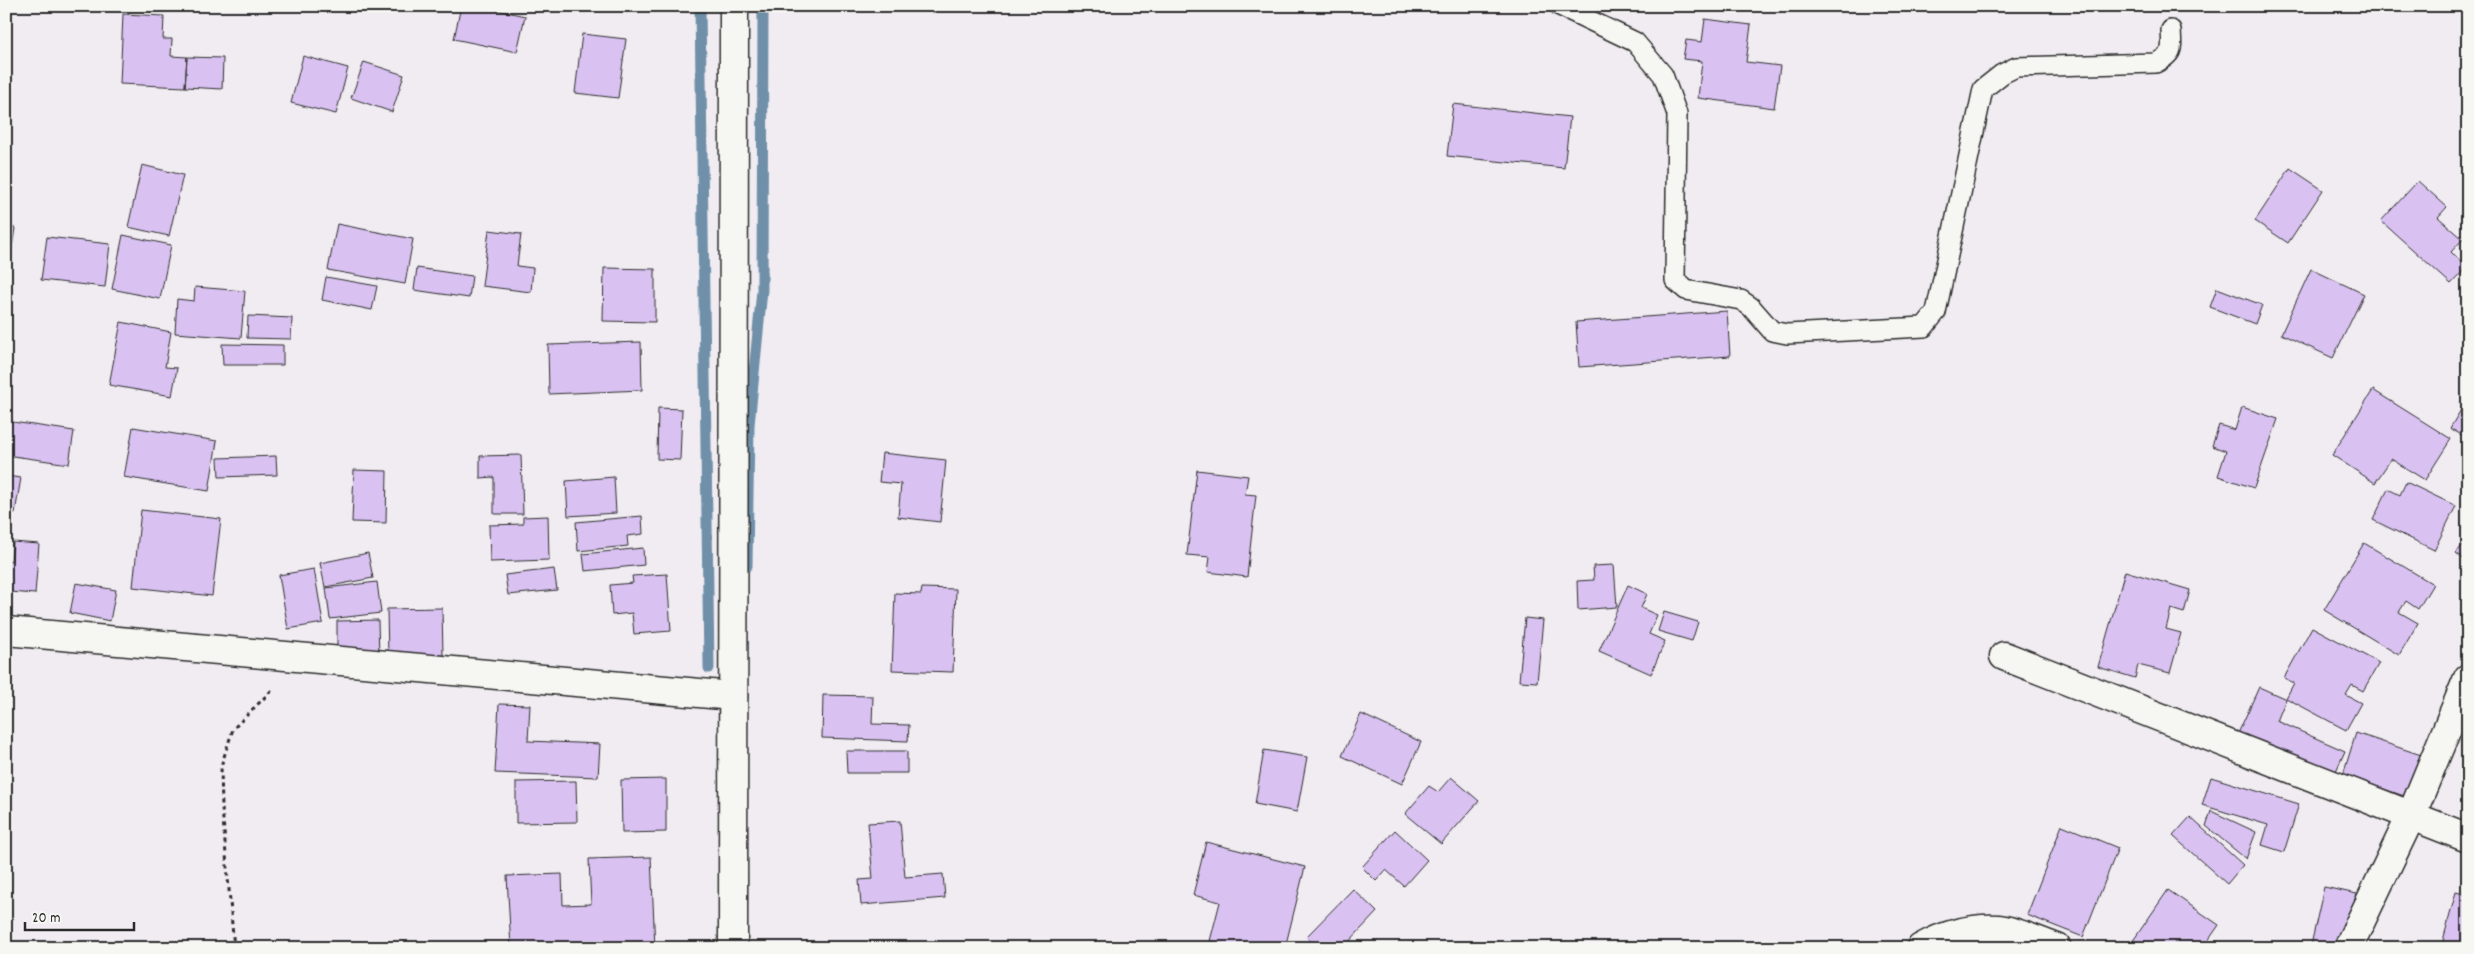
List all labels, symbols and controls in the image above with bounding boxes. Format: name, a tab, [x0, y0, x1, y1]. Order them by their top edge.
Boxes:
scale bar	[25, 899, 134, 931]
text: 20 m	[32, 908, 60, 930]

